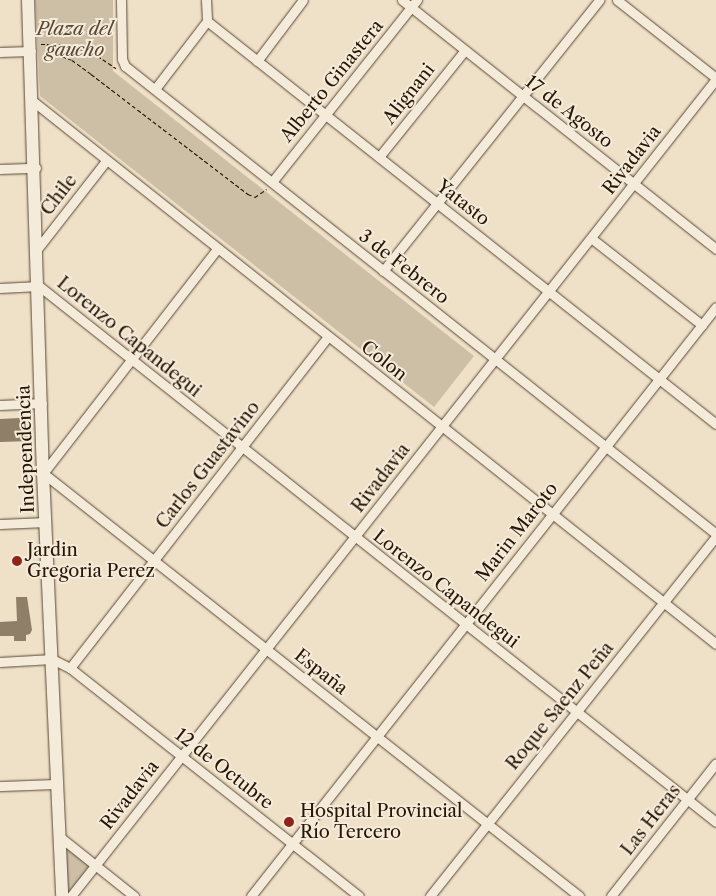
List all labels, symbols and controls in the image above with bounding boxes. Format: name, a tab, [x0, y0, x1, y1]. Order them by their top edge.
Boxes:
street label: Alberto Ginastera	[276, 15, 388, 147]
park label: Plaza del gaucho	[37, 19, 113, 62]
street label: Alignani	[379, 59, 439, 129]
street label: 17 de Agosto	[521, 71, 617, 153]
street label: Rivadavia	[598, 121, 666, 199]
street label: Chile	[36, 170, 82, 220]
street label: Yatasto	[432, 176, 494, 230]
street label: 3 de Febrero	[355, 225, 453, 309]
street label: Lorenzo Capandegui	[53, 272, 205, 402]
street label: Colon	[357, 336, 411, 386]
street label: Independencia	[13, 385, 39, 513]
street label: Carlos Guastavino	[152, 397, 264, 533]
street label: Rivadavia	[347, 439, 415, 517]
street label: Marin Maroto	[472, 478, 562, 586]
street label: Lorenzo Capandegui	[369, 525, 523, 653]
place label: Jardin Gregoria Perez	[27, 540, 155, 582]
marker: Jardin Gregoria Perez	[11, 555, 23, 567]
street label: Roque Saenz Peña	[502, 638, 618, 774]
street label: España	[290, 645, 352, 699]
street label: 12 de Octubre	[171, 724, 277, 814]
street label: Rivadavia	[96, 756, 164, 834]
street label: Las Heras	[617, 780, 685, 860]
place label: Hospital Provincial Río Tercero	[300, 801, 462, 844]
marker: Hospital Provincial Río Tercero	[282, 815, 296, 829]

